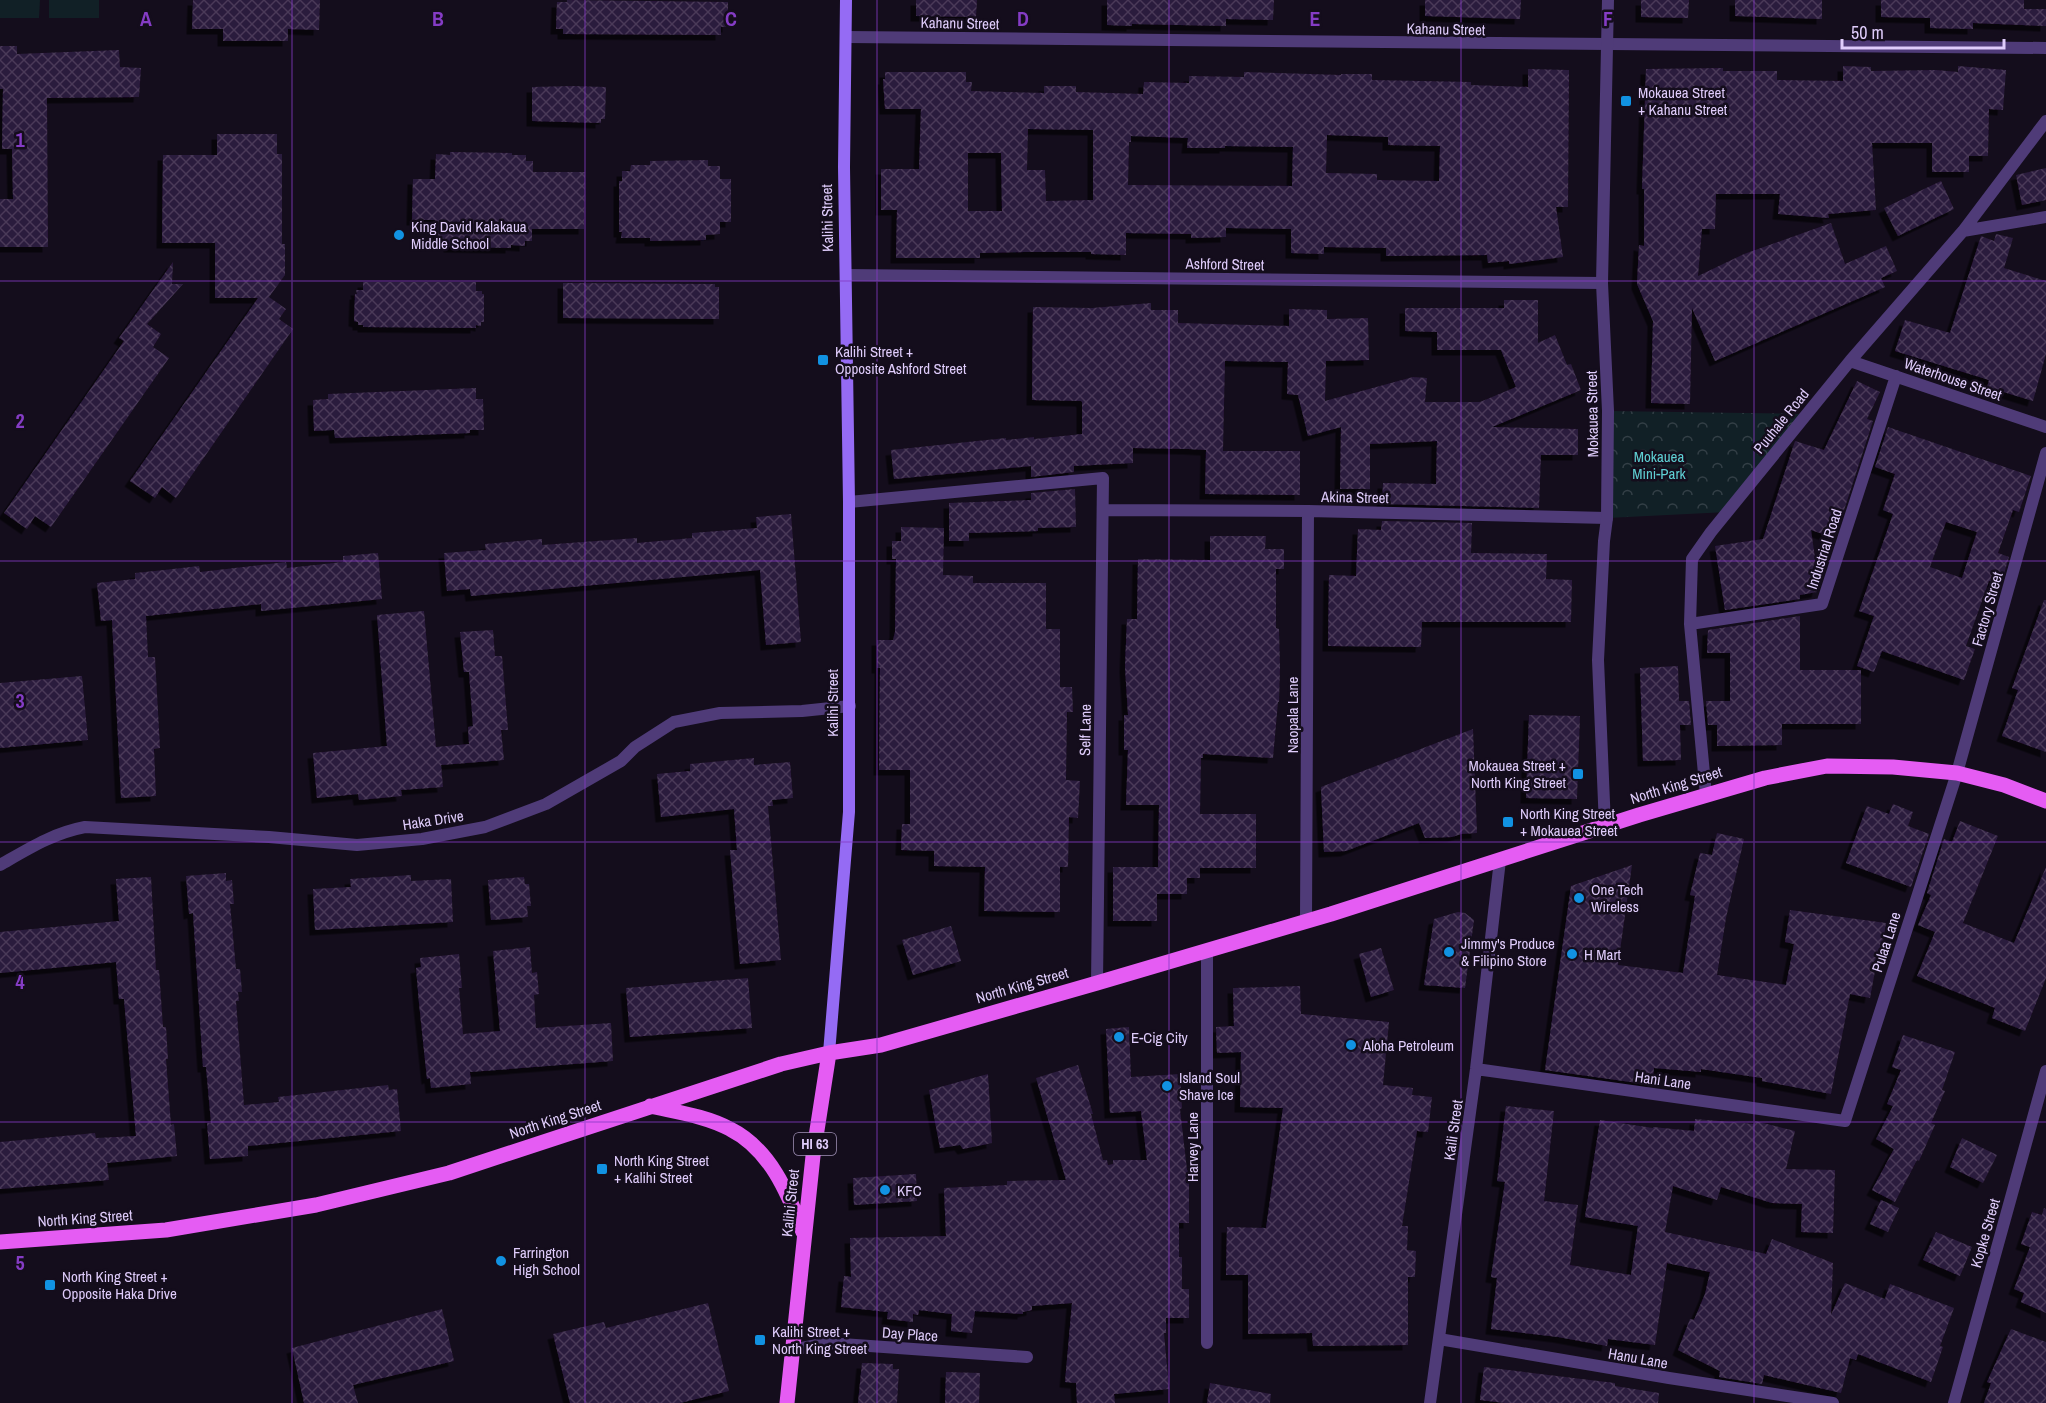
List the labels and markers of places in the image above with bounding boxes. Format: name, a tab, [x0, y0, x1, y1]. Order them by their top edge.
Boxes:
place label: Mokauea Street + Kahanu Street	[1638, 82, 1728, 120]
marker: Mokauea Street + Kahanu Street	[1619, 94, 1633, 108]
place label: King David Kalakaua Middle School	[411, 216, 527, 254]
marker: King David Kalakaua Middle School	[392, 228, 406, 242]
place label: Kalihi Street + Opposite Ashford Street	[835, 341, 967, 379]
marker: Kalihi Street + Opposite Ashford Street	[816, 353, 830, 367]
place label: Mokauea Street + North King Street	[1469, 755, 1567, 793]
marker: Mokauea Street + North King Street	[1571, 767, 1585, 781]
place label: North King Street + Mokauea Street	[1520, 803, 1618, 841]
marker: North King Street + Mokauea Street	[1501, 815, 1515, 829]
place label: One Tech Wireless	[1591, 879, 1643, 917]
marker: One Tech Wireless	[1572, 891, 1586, 905]
place label: Jimmy's Produce & Filipino Store	[1461, 933, 1555, 971]
place label: H Mart	[1584, 944, 1621, 965]
marker: Jimmy's Produce & Filipino Store	[1442, 945, 1456, 959]
marker: H Mart	[1565, 947, 1579, 961]
place label: E-Cig City	[1131, 1027, 1189, 1048]
marker: E-Cig City	[1112, 1030, 1126, 1044]
place label: Aloha Petroleum	[1362, 1035, 1454, 1056]
marker: Aloha Petroleum	[1344, 1038, 1358, 1052]
place label: Island Soul Shave Ice	[1179, 1067, 1240, 1105]
marker: Island Soul Shave Ice	[1160, 1079, 1174, 1093]
place label: North King Street + Kalihi Street	[614, 1150, 710, 1188]
marker: North King Street + Kalihi Street	[595, 1162, 609, 1176]
place label: KFC	[897, 1180, 922, 1201]
marker: KFC	[878, 1183, 892, 1197]
place label: Farrington High School	[513, 1242, 580, 1280]
marker: Farrington High School	[494, 1254, 508, 1268]
place label: North King Street + Opposite Haka Drive	[62, 1266, 177, 1304]
marker: North King Street + Opposite Haka Drive	[43, 1278, 57, 1292]
place label: Kalihi Street + North King Street	[772, 1321, 868, 1359]
marker: Kalihi Street + North King Street	[753, 1333, 767, 1347]

